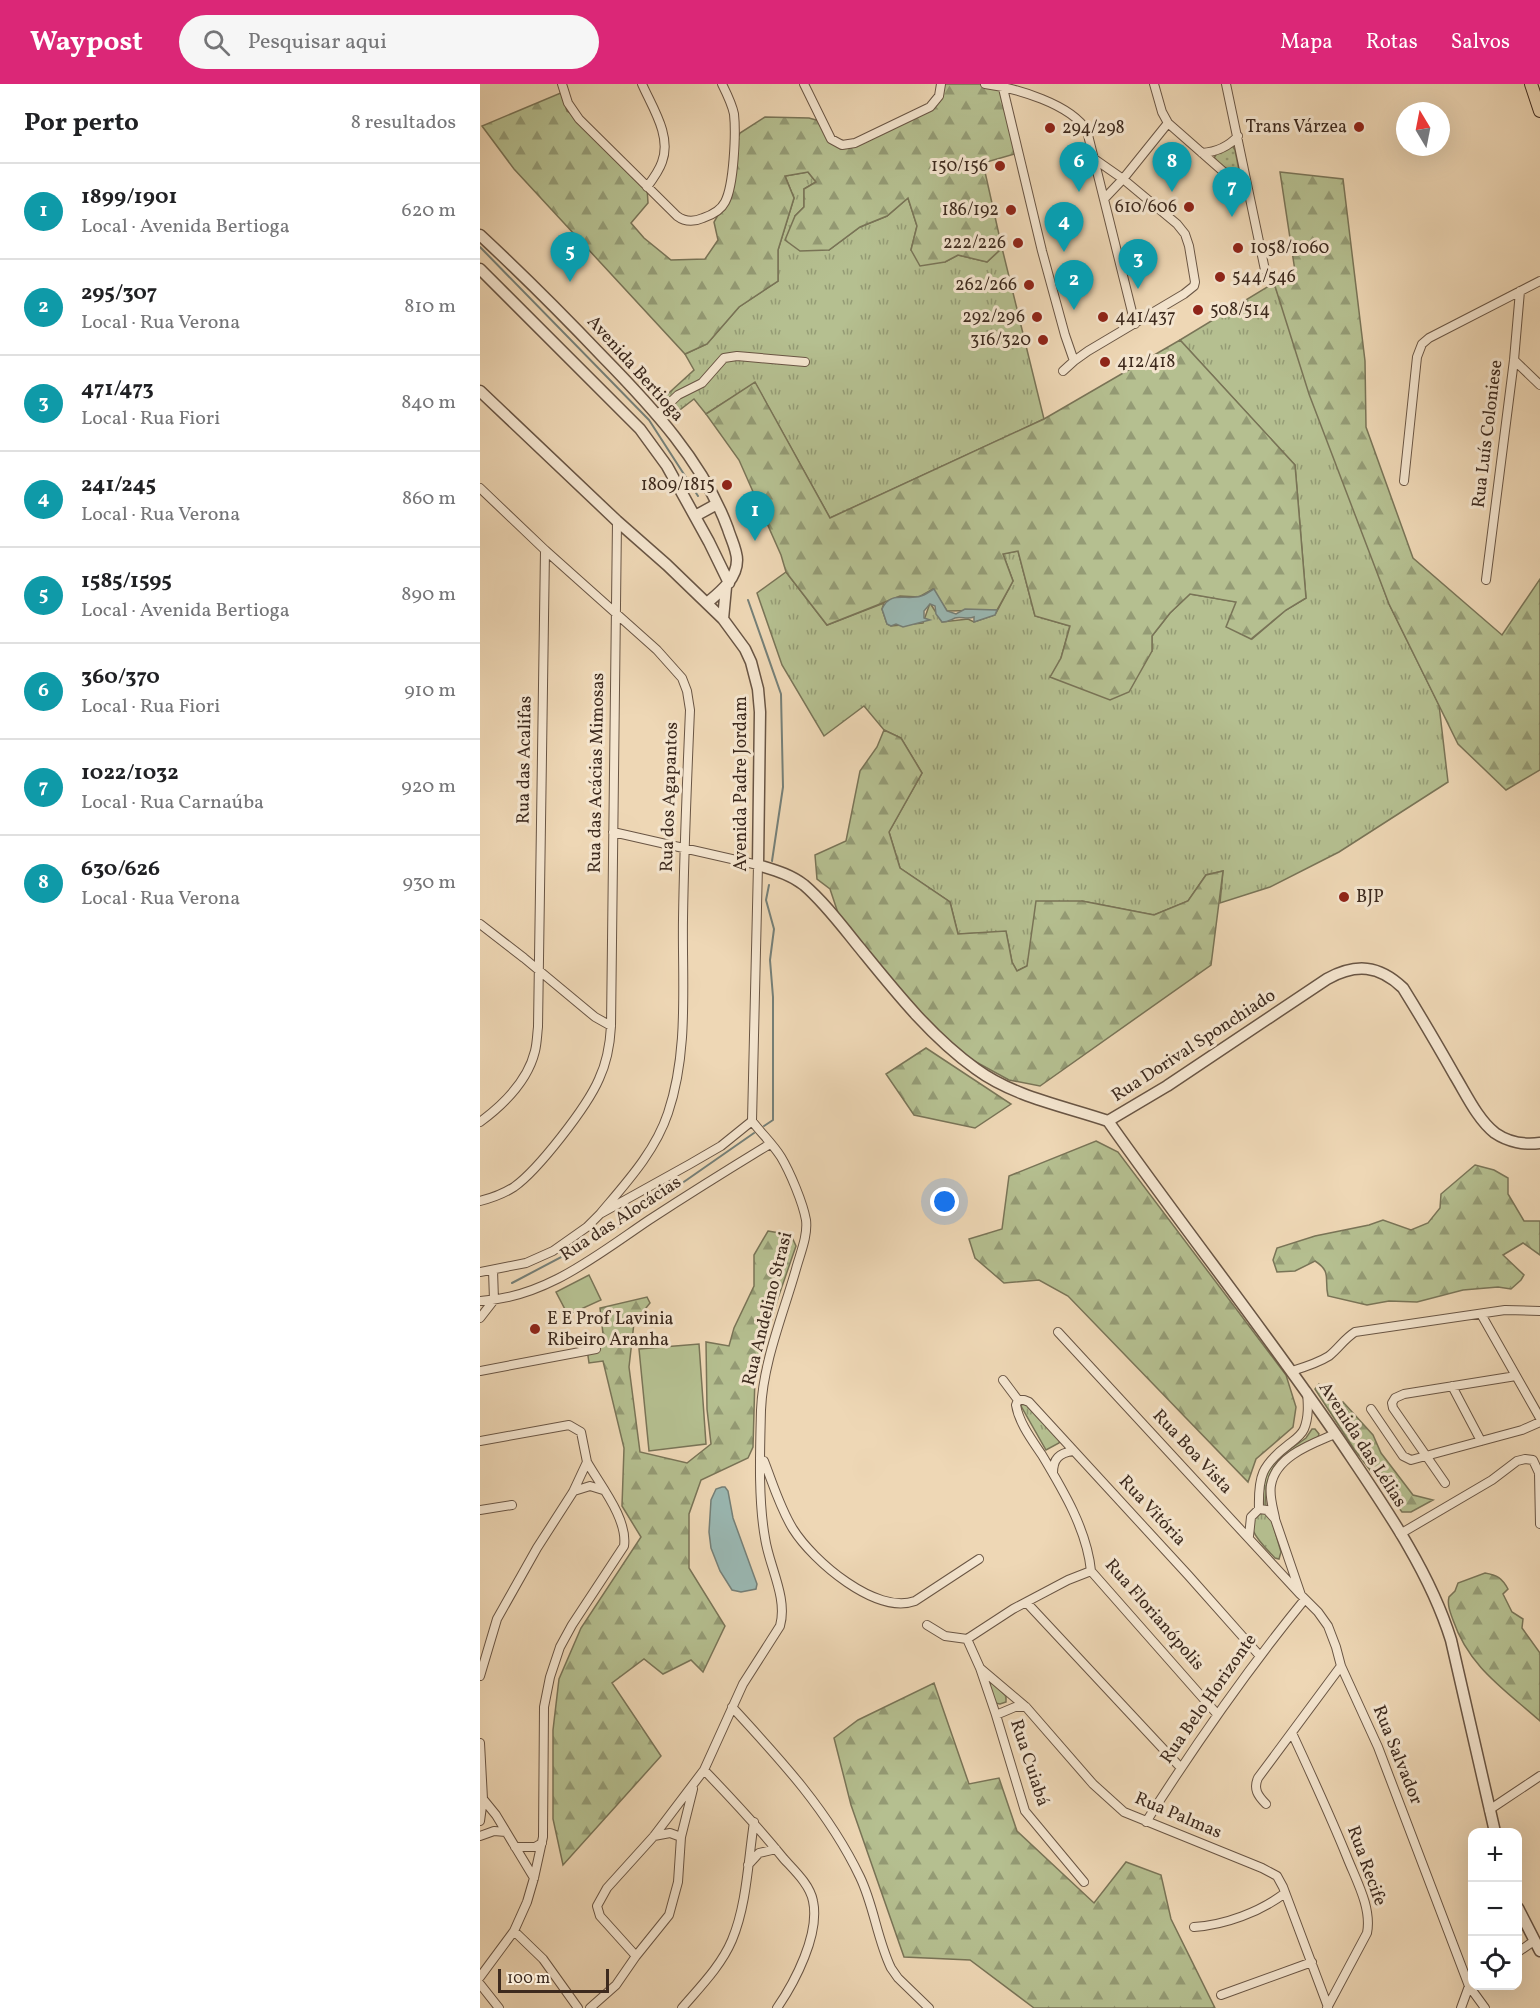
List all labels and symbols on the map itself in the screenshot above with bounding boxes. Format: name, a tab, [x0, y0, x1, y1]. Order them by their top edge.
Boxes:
north arrow	[1396, 102, 1450, 156]
place label: Trans Várzea	[1245, 115, 1347, 140]
place label: 294/298	[1062, 116, 1125, 141]
marker: Trans Várzea	[1352, 120, 1366, 134]
marker: 294/298	[1043, 121, 1057, 135]
pin: 6	[1060, 142, 1098, 192]
pin: 8	[1152, 142, 1192, 192]
place label: 150/156	[931, 154, 988, 179]
marker: 150/156	[993, 159, 1007, 173]
pin: 7	[1212, 168, 1251, 217]
place label: 610/606	[1115, 195, 1177, 220]
place label: 186/192	[942, 198, 999, 223]
marker: 610/606	[1182, 200, 1196, 214]
pin: 4	[1044, 202, 1084, 252]
marker: 186/192	[1004, 203, 1018, 217]
place label: 222/226	[943, 231, 1006, 256]
pin: 5	[550, 232, 590, 282]
marker: 222/226	[1011, 236, 1025, 250]
place label: 1058/1060	[1250, 236, 1330, 261]
pin: 3	[1118, 240, 1158, 289]
marker: 1058/1060	[1231, 241, 1245, 255]
pin: 2	[1054, 260, 1094, 310]
place label: 544/546	[1232, 265, 1296, 290]
marker: 544/546	[1213, 270, 1227, 284]
place label: 262/266	[955, 273, 1017, 298]
marker: 262/266	[1022, 278, 1036, 292]
place label: 508/514	[1210, 298, 1270, 323]
marker: 508/514	[1191, 303, 1205, 317]
place label: 292/296	[962, 305, 1025, 330]
place label: 441/437	[1115, 305, 1176, 330]
street label: Avenida Bertioga	[581, 310, 690, 428]
marker: 292/296	[1030, 310, 1044, 324]
marker: 441/437	[1096, 310, 1110, 324]
place label: 316/320	[970, 328, 1031, 353]
marker: 316/320	[1036, 333, 1050, 347]
place label: 412/418	[1117, 350, 1176, 375]
marker: 412/418	[1098, 355, 1112, 369]
street label: Rua Luís Coloniese	[1467, 359, 1509, 509]
place label: 1809/1815	[641, 473, 715, 498]
marker: 1809/1815	[720, 478, 734, 492]
pin: 1	[736, 492, 774, 541]
street label: Rua das Acácias Mimosas	[583, 673, 611, 873]
street label: Rua das Acalifas	[511, 696, 539, 824]
street label: Avenida Padre Jordam	[729, 696, 754, 872]
street label: Rua dos Agapantos	[655, 721, 685, 873]
place label: BJP	[1356, 885, 1384, 910]
marker: BJP	[1337, 890, 1351, 904]
street label: Rua Dorival Sponchiado	[1107, 983, 1281, 1109]
street label: Rua das Alocácias	[555, 1170, 687, 1268]
your location	[930, 1187, 959, 1216]
street label: Rua Andelino Strasi	[737, 1229, 799, 1389]
place label: E E Prof Lavinia Ribeiro Aranha	[547, 1307, 674, 1353]
marker: E E Prof Lavinia Ribeiro Aranha	[528, 1322, 542, 1336]
street label: Avenida das Lélias	[1312, 1377, 1412, 1513]
street label: Rua Boa Vista	[1146, 1404, 1238, 1500]
street label: Rua Vitória	[1113, 1470, 1192, 1552]
street label: Rua Florianópolis	[1098, 1554, 1210, 1676]
street label: Rua Belo Horizonte	[1155, 1629, 1263, 1769]
street label: Rua Salvador	[1366, 1702, 1428, 1809]
street label: Rua Cuiabá	[1003, 1716, 1055, 1810]
street label: Rua Palmas	[1131, 1786, 1225, 1846]
street label: Rua Recife	[1340, 1822, 1392, 1910]
scale bar	[498, 1966, 609, 1994]

